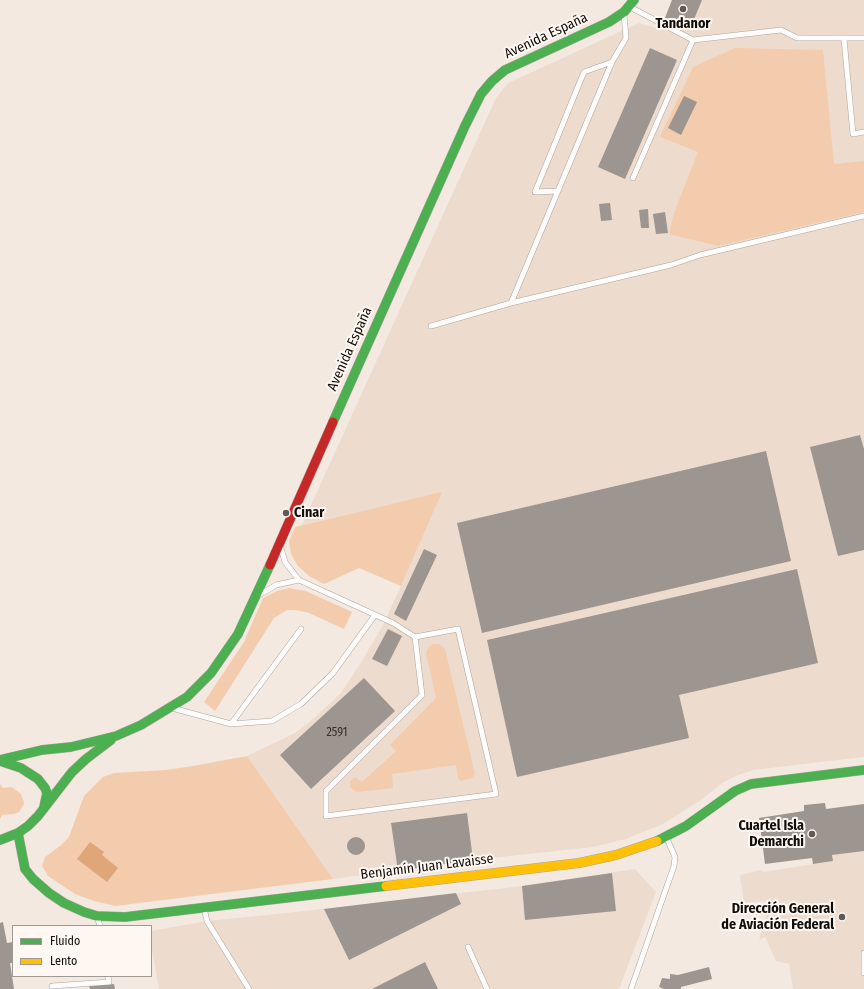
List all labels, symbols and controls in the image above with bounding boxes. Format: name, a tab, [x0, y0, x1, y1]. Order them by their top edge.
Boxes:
marker: Tandanor	[678, 4, 688, 14]
street label: Avenida España	[502, 9, 590, 63]
place label: Tandanor	[656, 16, 710, 32]
street label: Avenida España	[324, 305, 376, 393]
place label: Cinar	[294, 505, 324, 521]
marker: Cinar	[281, 508, 291, 518]
house number: 2591	[327, 726, 347, 740]
place label: Cuartel Isla Demarchi	[738, 818, 804, 850]
marker: Cuartel Isla Demarchi	[807, 829, 817, 839]
street label: Benjamín Juan Lavaisse	[360, 851, 494, 883]
place label: Dirección General de Aviación Federal	[721, 901, 834, 934]
marker: Dirección General de Aviación Federal	[837, 912, 847, 922]
legend	[12, 925, 152, 977]
text: Fluido	[50, 934, 80, 948]
text: Lento	[50, 954, 77, 968]

